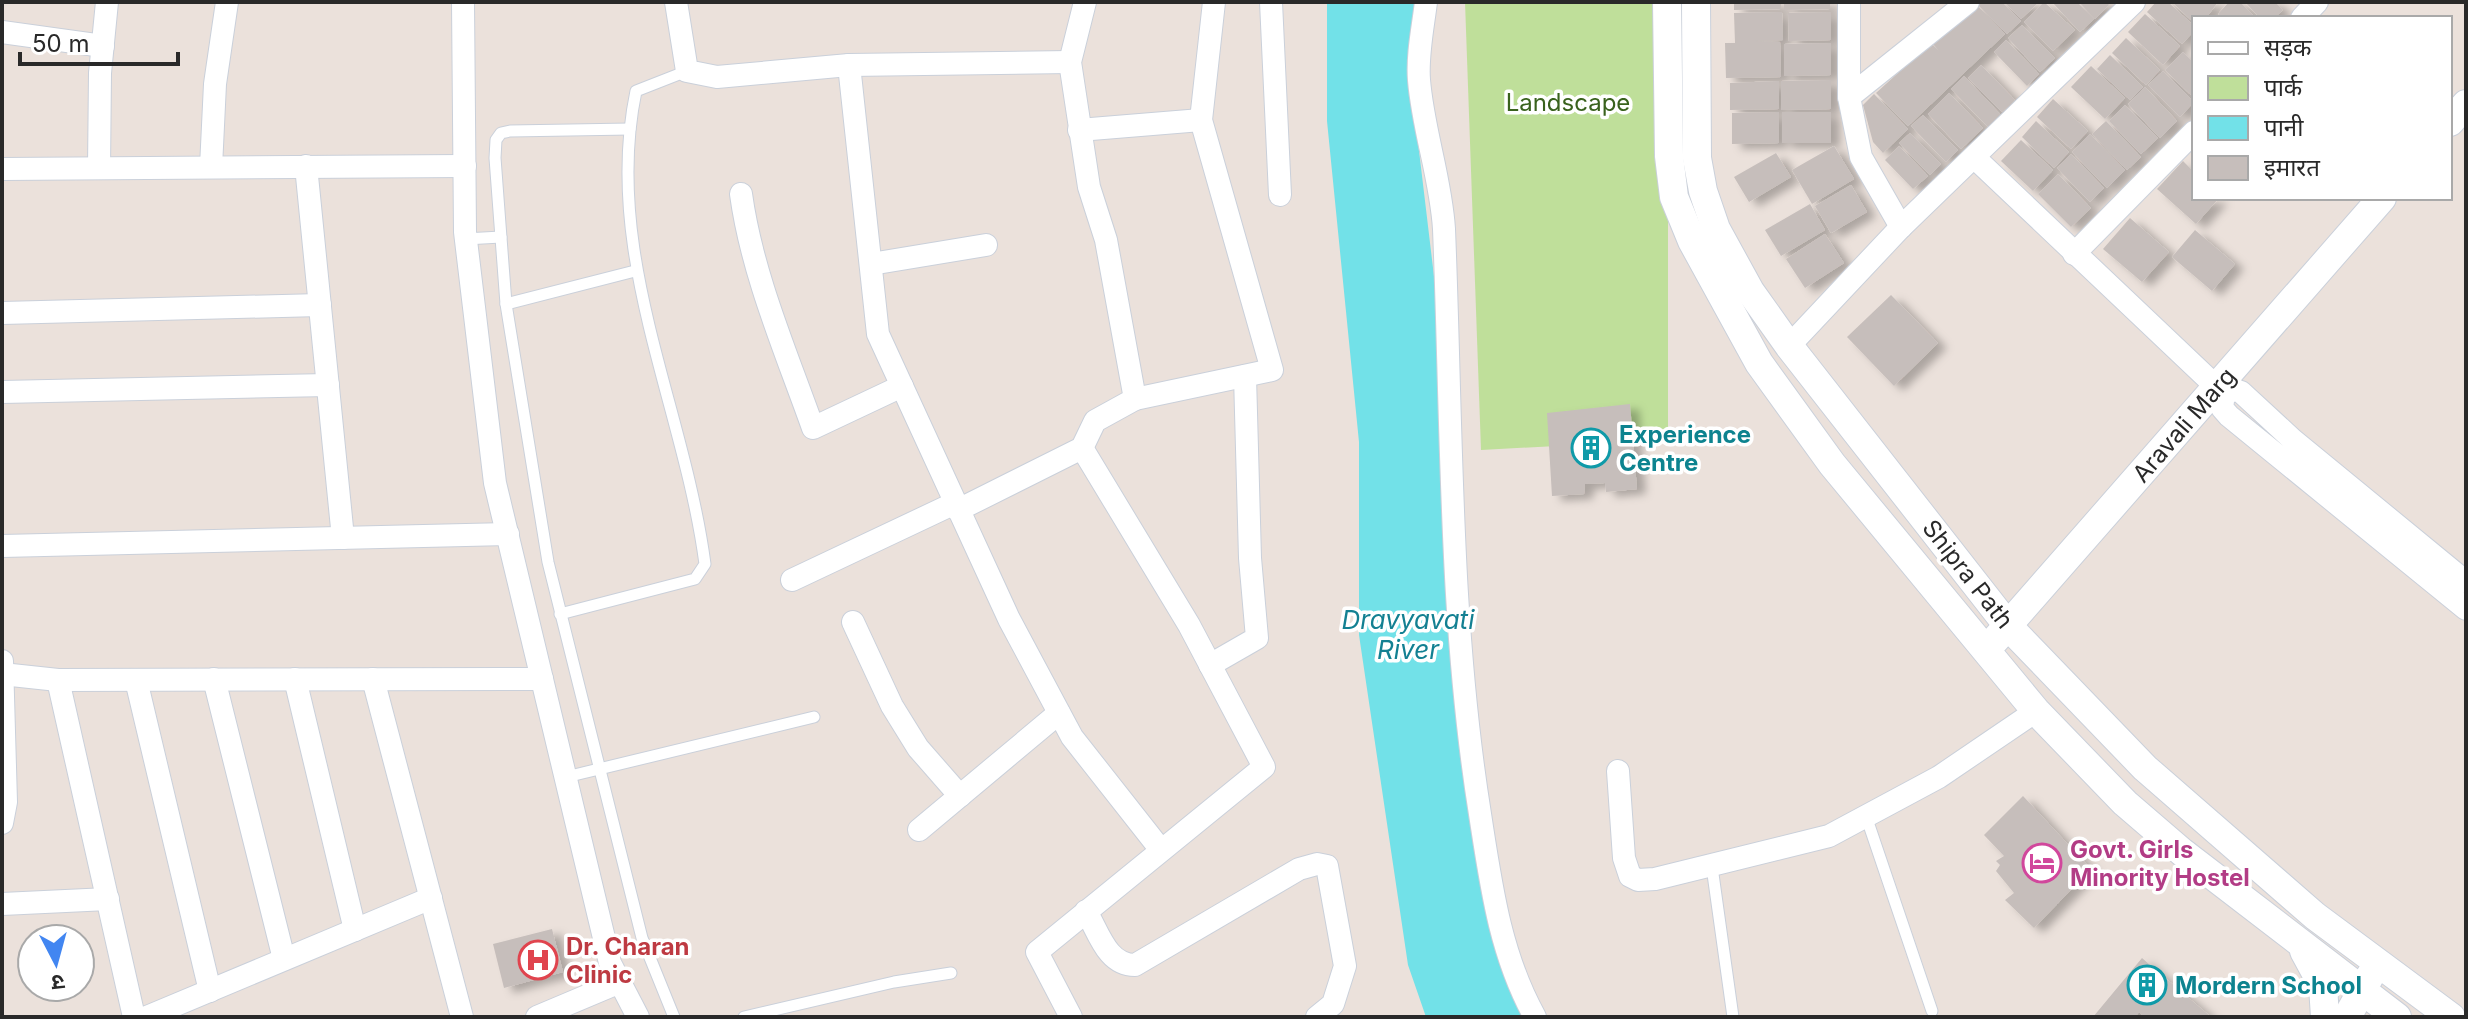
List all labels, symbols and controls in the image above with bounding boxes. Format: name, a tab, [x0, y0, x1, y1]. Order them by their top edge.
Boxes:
scale bar	[20, 16, 178, 66]
legend	[2192, 16, 2452, 200]
text: 50 m	[32, 29, 90, 58]
text: सड़क	[2264, 33, 2312, 62]
text: पार्क	[2264, 73, 2303, 102]
park label: Landscape	[1506, 88, 1630, 117]
text: पानी	[2264, 113, 2304, 142]
text: इमारत	[2264, 153, 2321, 182]
street label: Aravali Marg	[2126, 362, 2242, 488]
place label: Experience Centre	[1619, 420, 1751, 477]
building icon: Experience Centre	[1570, 427, 1612, 469]
street label: Shipra Path	[1916, 514, 2020, 634]
water label: Dravyavati River	[1342, 604, 1475, 665]
place label: Govt. Girls Minority Hostel	[2070, 835, 2250, 892]
hotel icon: Govt. Girls Minority Hostel	[2021, 842, 2063, 884]
north arrow	[16, 923, 96, 1003]
place label: Dr. Charan Clinic	[566, 932, 690, 989]
hospital icon: Dr. Charan Clinic	[517, 939, 559, 981]
building icon: Mordern School	[2126, 964, 2168, 1006]
text: उ	[49, 969, 66, 997]
place label: Mordern School	[2175, 971, 2362, 1000]

